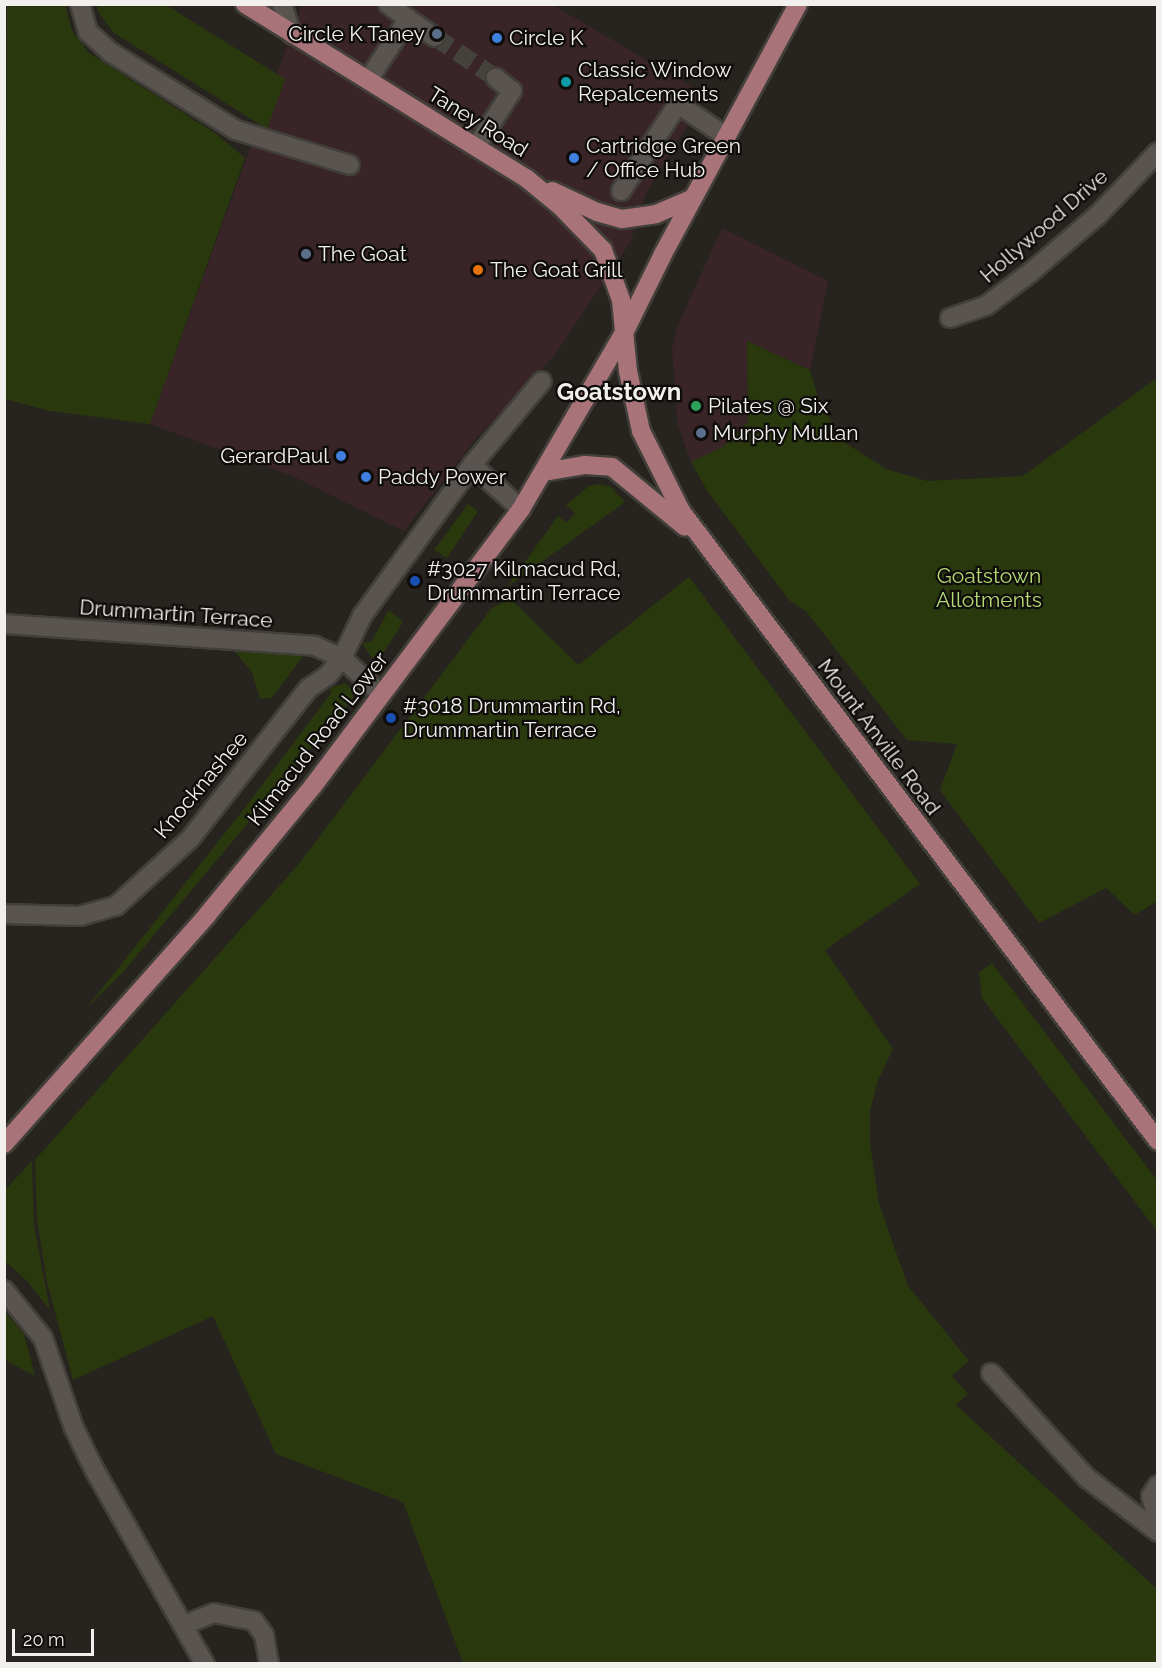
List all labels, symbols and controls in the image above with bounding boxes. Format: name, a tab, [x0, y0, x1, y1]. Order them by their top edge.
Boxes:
place label: Circle K Taney	[287, 21, 425, 47]
place label: Circle K	[509, 25, 583, 51]
marker: Circle K Taney	[430, 27, 444, 41]
marker: Circle K	[490, 31, 504, 45]
place label: Classic Window Repalcements	[578, 57, 732, 107]
marker: Classic Window Repalcements	[559, 75, 573, 89]
street label: Taney Road	[423, 81, 533, 163]
place label: Cartridge Green / Office Hub	[586, 133, 741, 183]
marker: Cartridge Green / Office Hub	[567, 151, 581, 165]
street label: Hollywood Drive	[975, 164, 1113, 288]
place label: The Goat	[318, 241, 407, 267]
marker: The Goat	[299, 247, 313, 261]
place label: The Goat Grill	[490, 257, 622, 283]
marker: The Goat Grill	[471, 263, 485, 277]
district label: Goatstown	[557, 378, 681, 406]
place label: Pilates @ Six	[708, 393, 828, 419]
marker: Pilates @ Six	[689, 399, 703, 413]
place label: Murphy Mullan	[713, 420, 859, 446]
marker: Murphy Mullan	[694, 426, 708, 440]
place label: GerardPaul	[220, 443, 329, 469]
marker: GerardPaul	[334, 449, 348, 463]
place label: Paddy Power	[378, 464, 507, 490]
marker: Paddy Power	[359, 470, 373, 484]
place label: #3027 Kilmacud Rd, Drummartin Terrace	[427, 556, 621, 606]
park label: Goatstown Allotments	[936, 563, 1042, 613]
marker: #3027 Kilmacud Rd, Drummartin Terrace	[408, 574, 422, 588]
street label: Drummartin Terrace	[78, 595, 274, 633]
street label: Kilmacud Road Lower	[242, 647, 394, 831]
street label: Mount Anville Road	[812, 654, 946, 820]
place label: #3018 Drummartin Rd, Drummartin Terrace	[403, 693, 621, 743]
marker: #3018 Drummartin Rd, Drummartin Terrace	[384, 711, 398, 725]
street label: Knocknashee	[149, 726, 253, 844]
scale bar	[15, 1617, 98, 1655]
text: 20 m	[23, 1629, 65, 1650]

